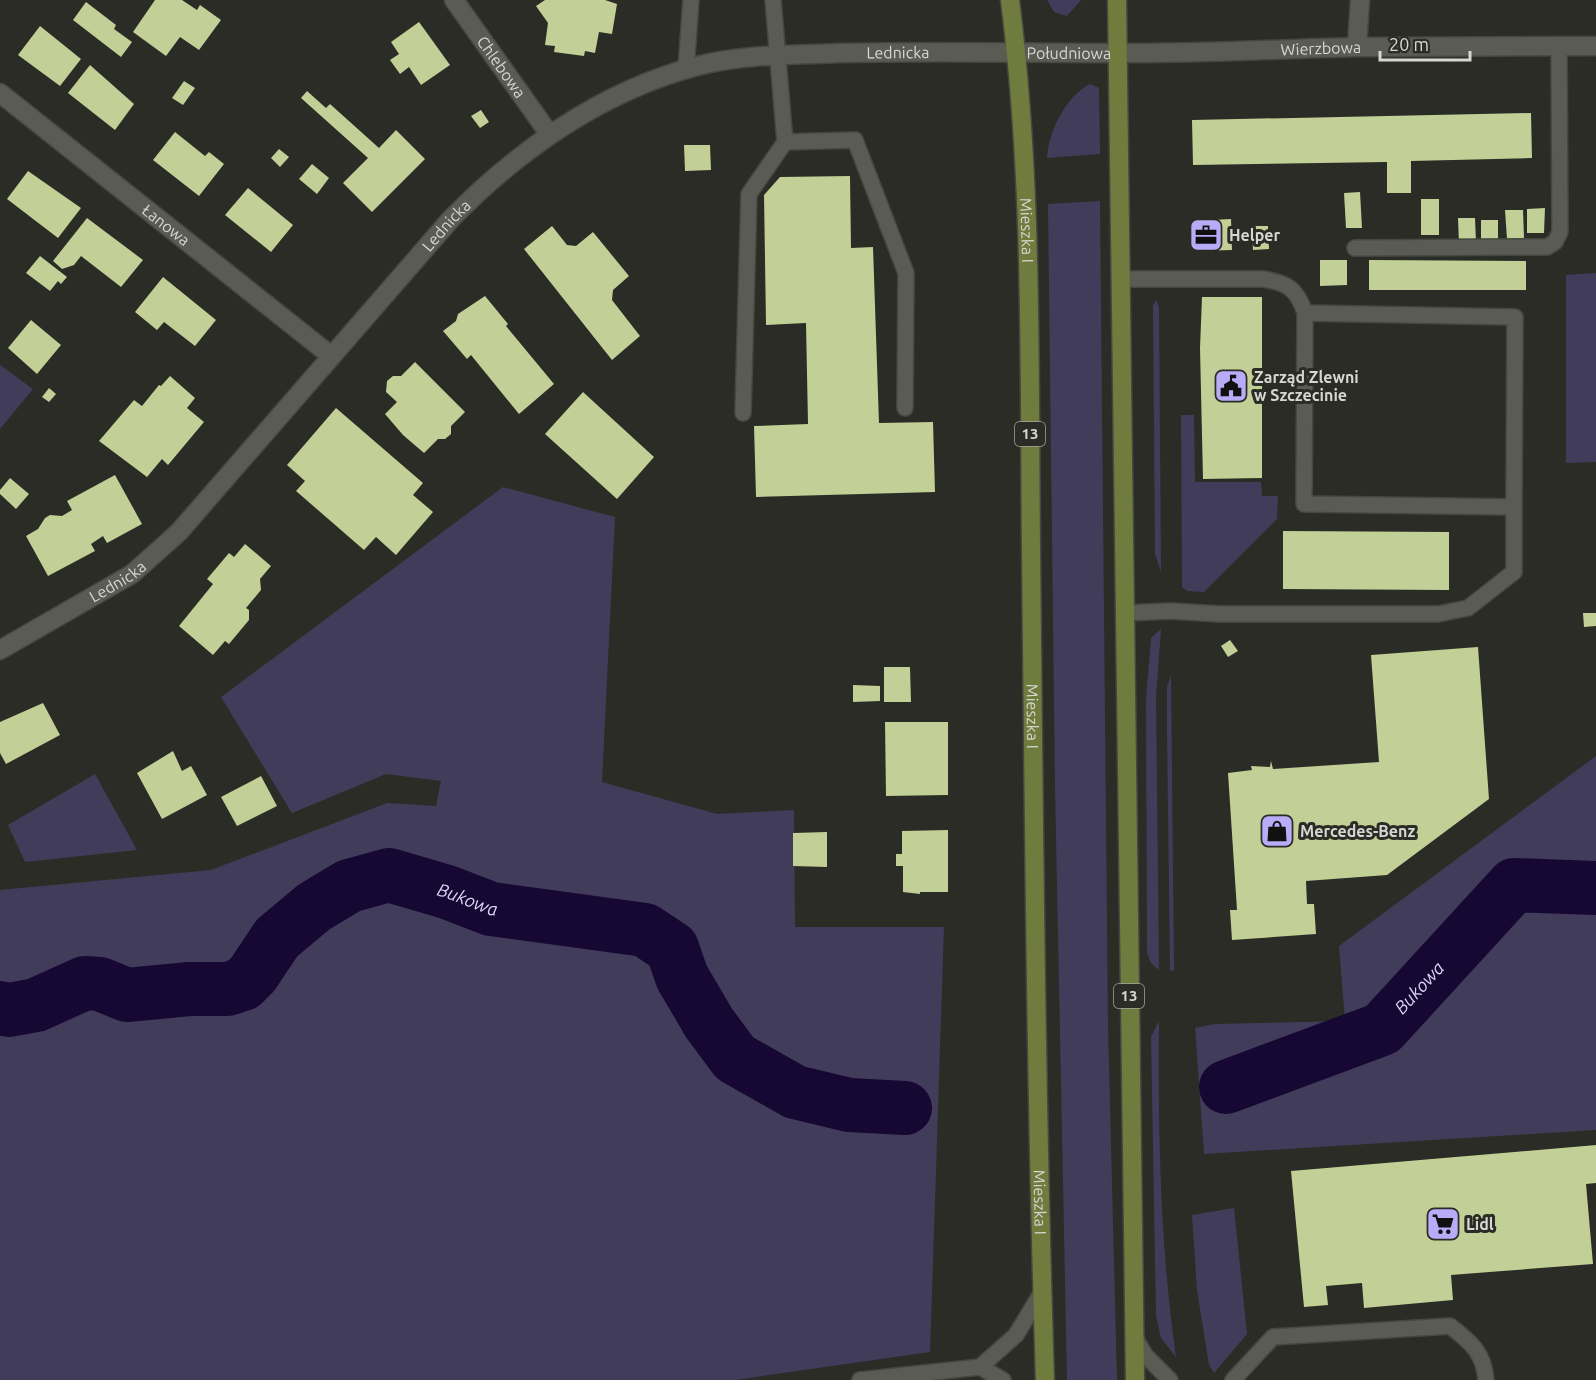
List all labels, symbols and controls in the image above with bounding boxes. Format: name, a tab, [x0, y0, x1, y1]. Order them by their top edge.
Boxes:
scale bar	[1380, 24, 1470, 62]
street label: Chlebowa	[474, 33, 530, 101]
text: 20 m	[1389, 34, 1429, 54]
street label: Wierzbowa	[1280, 38, 1361, 58]
street label: Lednicka	[866, 43, 930, 62]
street label: Południowa	[1027, 44, 1111, 62]
street label: Lednicka	[418, 196, 474, 255]
street label: Mieszka I	[1017, 197, 1037, 263]
street label: Łanowa	[139, 200, 193, 249]
office icon: Helper	[1188, 217, 1224, 253]
place label: Helper	[1229, 226, 1280, 244]
public building icon: Zarząd Zlewni w Szczecinie	[1213, 368, 1249, 404]
place label: Zarząd Zlewni w Szczecinie	[1254, 368, 1359, 404]
road number: 13	[1015, 422, 1045, 446]
street label: Lednicka	[86, 557, 149, 606]
street label: Mieszka I	[1023, 684, 1042, 749]
shop icon: Mercedes-Benz	[1259, 813, 1295, 849]
place label: Mercedes-Benz	[1300, 822, 1415, 840]
water label: Bukowa	[435, 879, 499, 919]
water label: Bukowa	[1390, 957, 1448, 1017]
road number: 13	[1114, 984, 1144, 1008]
street label: Mieszka I	[1030, 1169, 1050, 1235]
supermarket icon: Lidl	[1425, 1206, 1461, 1242]
place label: Lidl	[1466, 1215, 1494, 1233]

